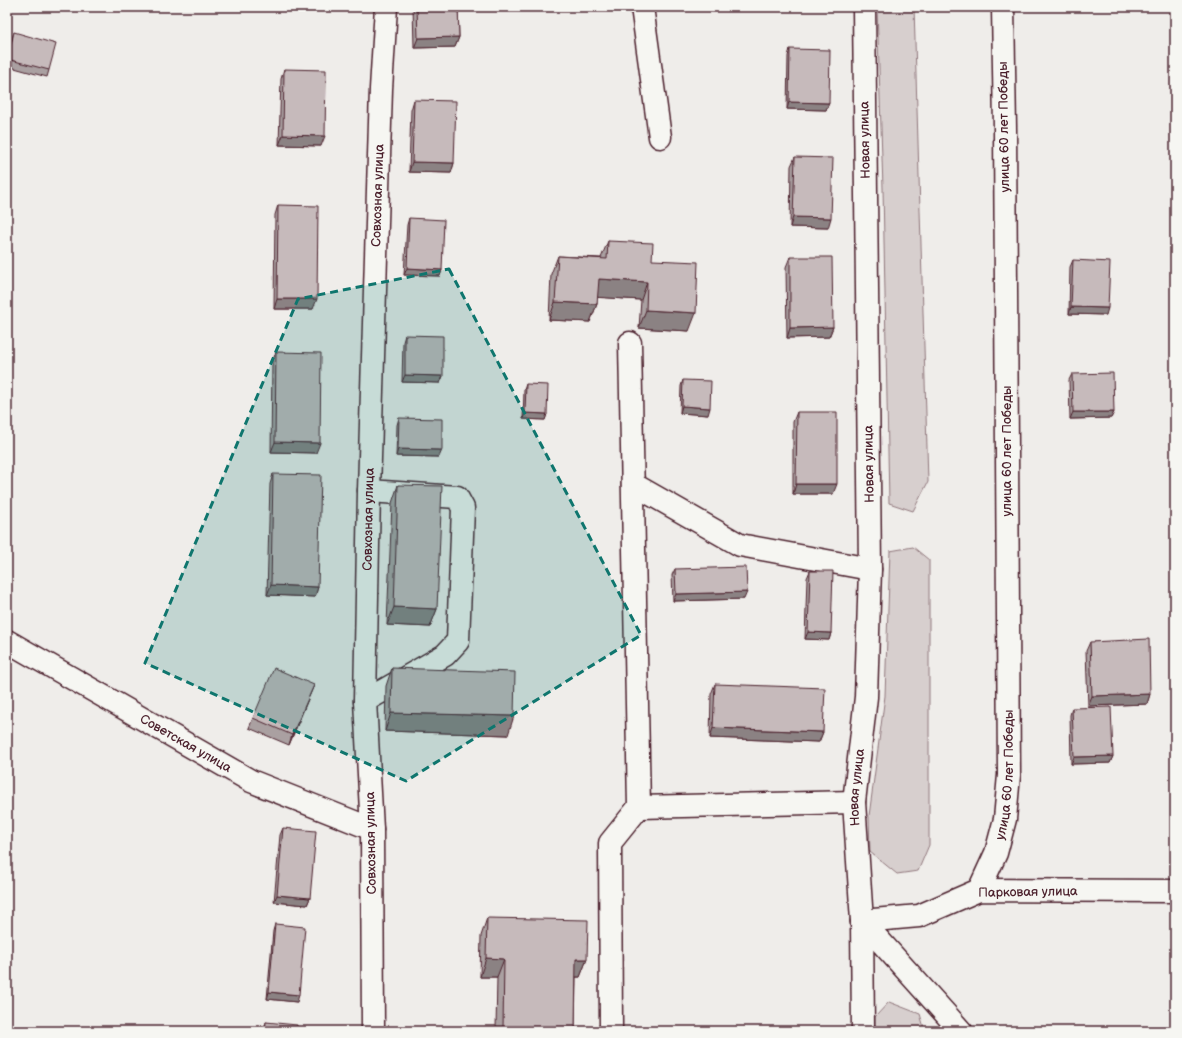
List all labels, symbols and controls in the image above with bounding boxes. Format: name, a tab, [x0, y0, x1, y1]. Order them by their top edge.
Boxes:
street label: улица 60 лет Победы	[995, 61, 1013, 193]
street label: Новая улица	[856, 101, 874, 179]
street label: Совхозная улица	[368, 143, 387, 247]
street label: улица 60 лет Победы	[999, 386, 1015, 516]
street label: Новая улица	[860, 425, 878, 503]
street label: Совхозная улица	[359, 467, 378, 571]
street label: улица 60 лет Победы	[992, 709, 1017, 842]
street label: Советская улица	[137, 711, 235, 776]
street label: Новая улица	[846, 748, 868, 827]
street label: Совхозная улица	[362, 791, 380, 895]
street label: Парковая улица	[978, 883, 1078, 901]

